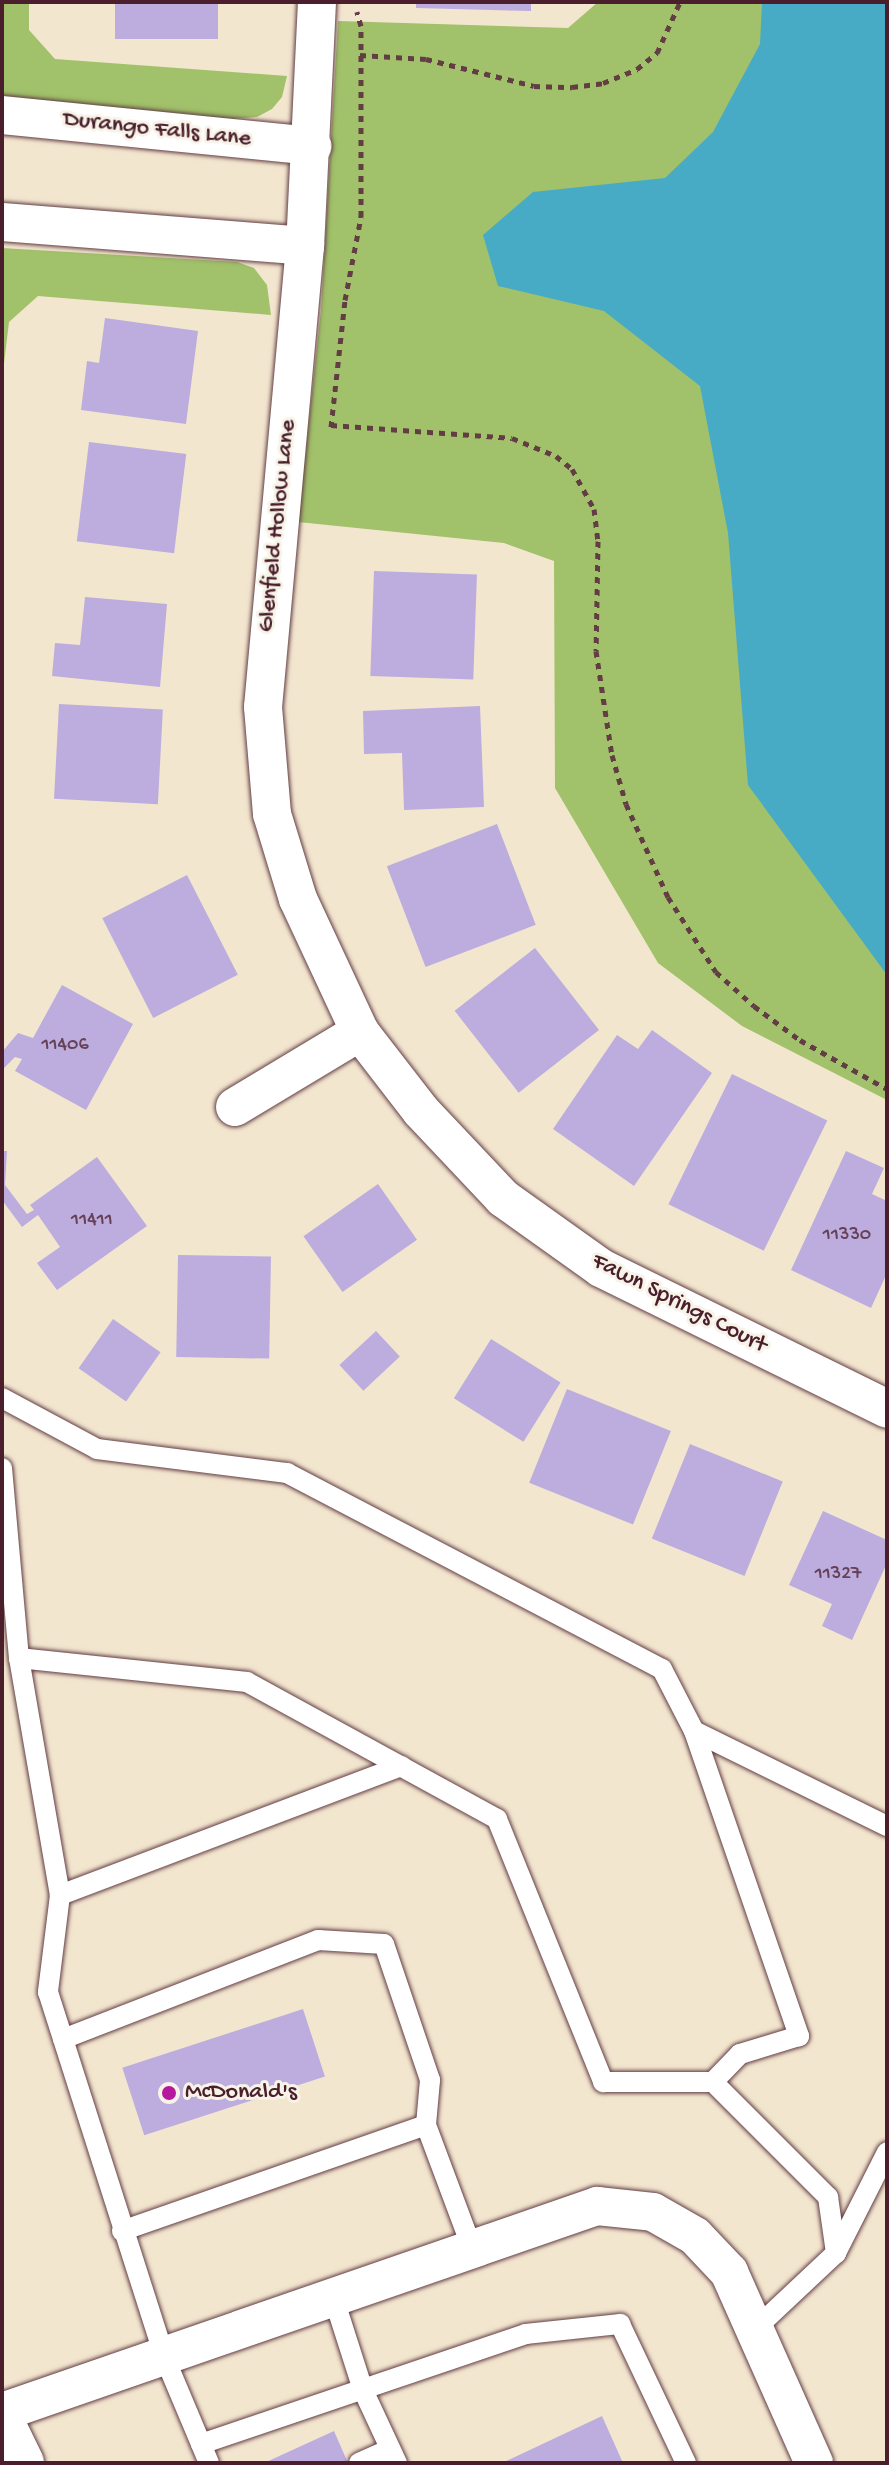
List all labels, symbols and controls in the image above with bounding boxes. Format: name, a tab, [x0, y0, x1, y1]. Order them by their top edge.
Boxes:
street label: Durango Falls Lane	[62, 106, 252, 154]
street label: Glenfield Hollow Lane	[253, 418, 303, 634]
house number: 11406	[41, 1033, 89, 1057]
house number: 11411	[71, 1208, 113, 1232]
house number: 11330	[823, 1223, 871, 1247]
street label: Fawn Springs Court	[587, 1247, 771, 1361]
house number: 11327	[815, 1562, 861, 1586]
place label: McDonald's	[185, 2079, 297, 2107]
marker: McDonald's	[160, 2084, 178, 2102]

